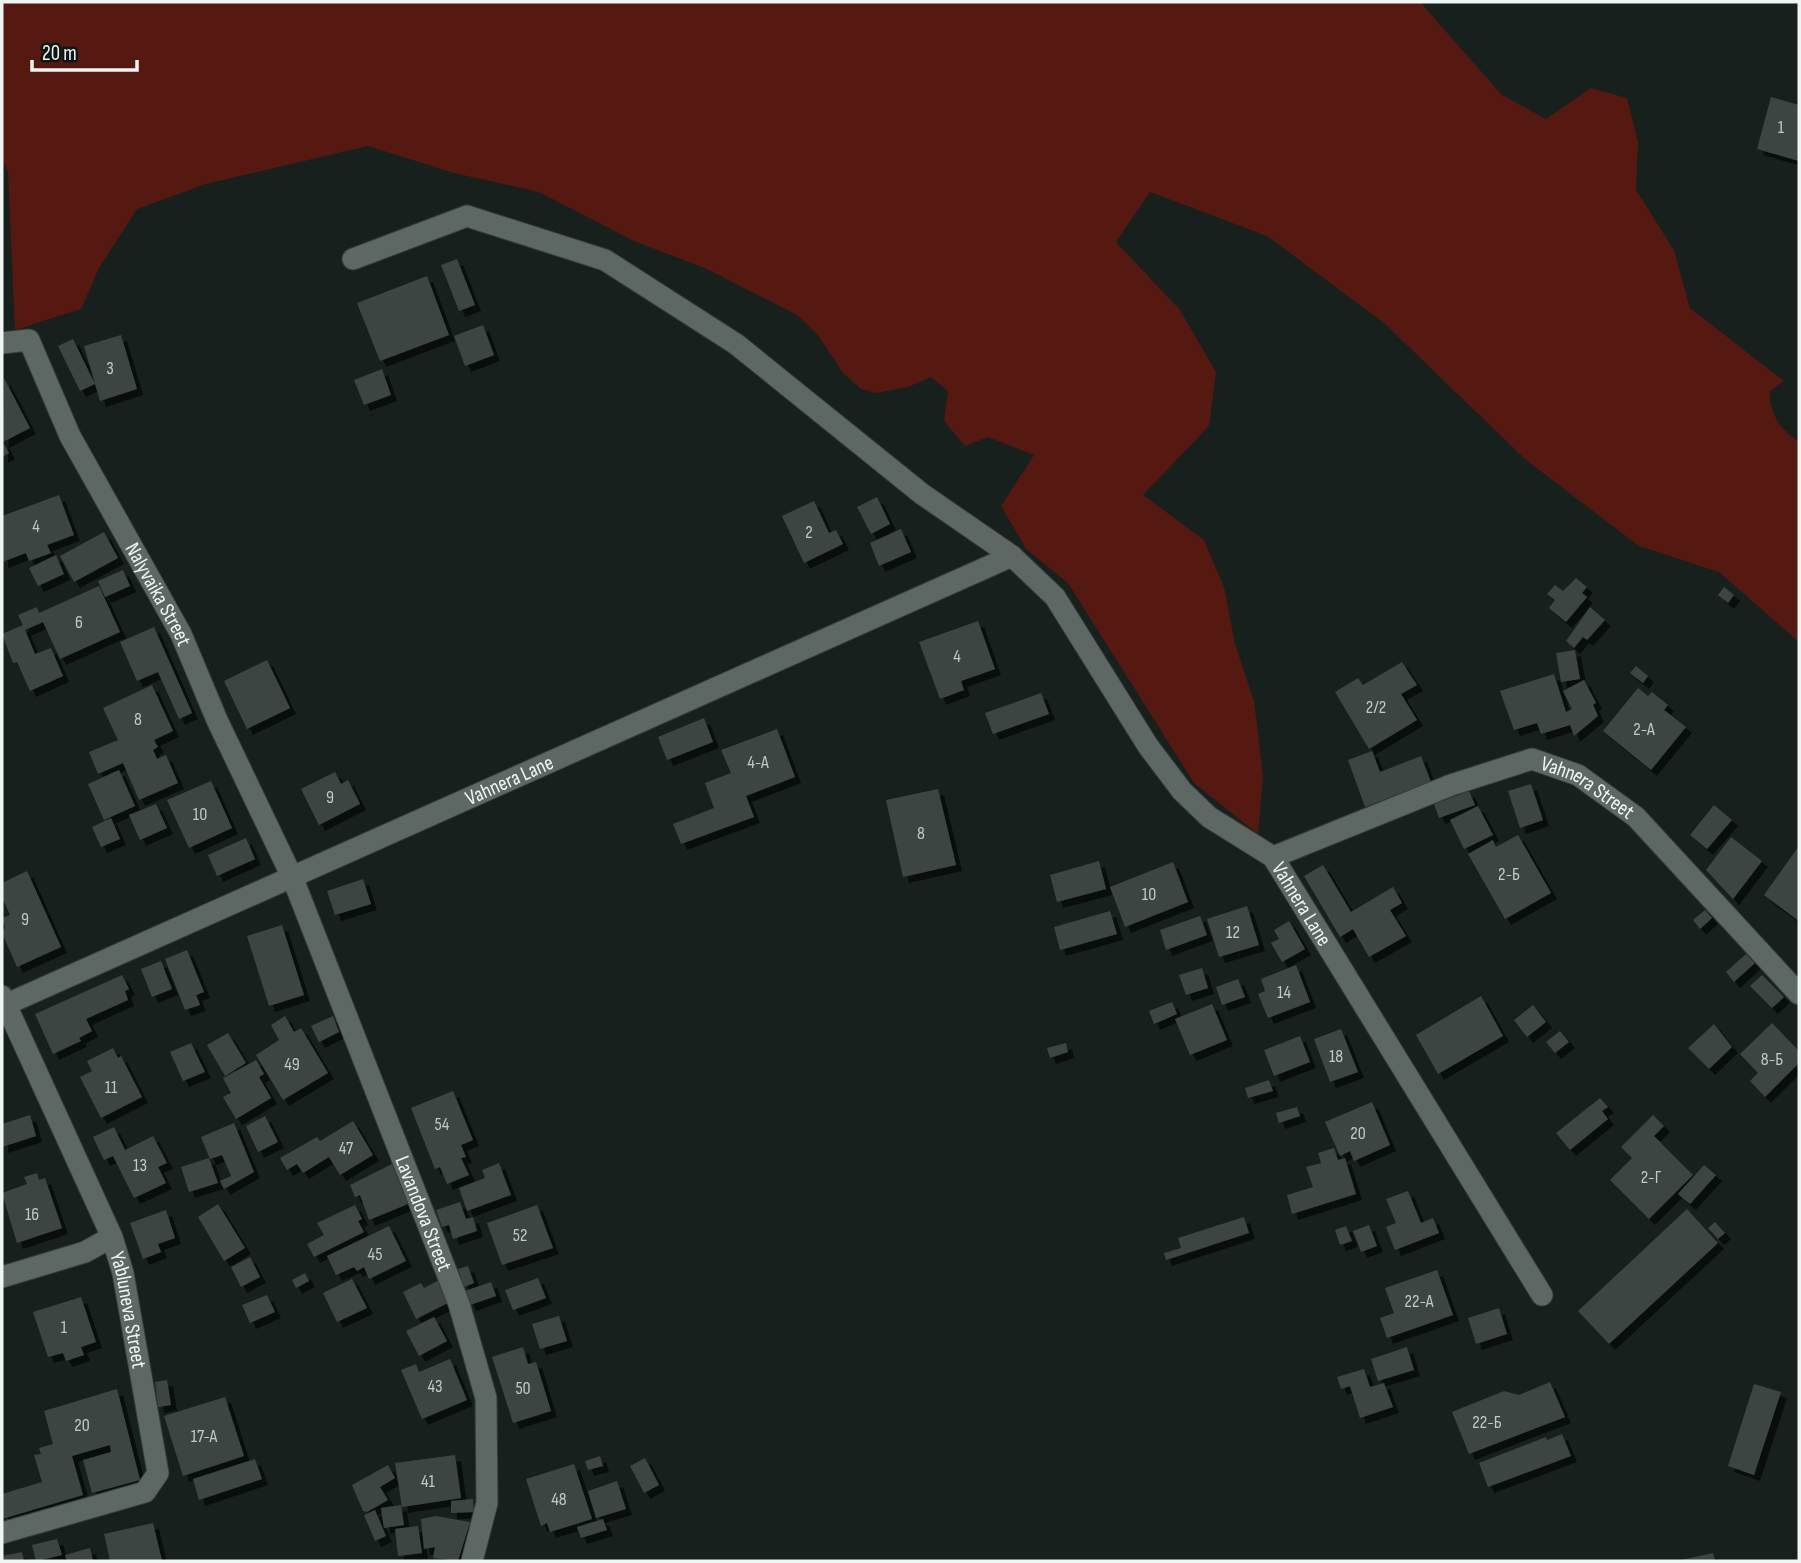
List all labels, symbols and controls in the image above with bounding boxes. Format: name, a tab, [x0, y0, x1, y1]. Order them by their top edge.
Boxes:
scale bar	[32, 28, 136, 72]
text: 20 m	[42, 41, 77, 66]
house number: 1	[1778, 117, 1785, 138]
house number: 3	[106, 358, 114, 379]
house number: 4	[32, 516, 40, 537]
house number: 2	[805, 522, 813, 543]
street label: Nalyvaika Street	[119, 538, 197, 650]
house number: 6	[75, 612, 83, 633]
house number: 4	[953, 646, 961, 667]
house number: 2/2	[1366, 697, 1386, 718]
house number: 8	[134, 709, 142, 730]
house number: 2-А	[1633, 719, 1655, 740]
street label: Vahnera Lane	[462, 750, 557, 811]
street label: Vahnera Street	[1538, 751, 1639, 825]
house number: 4-А	[747, 752, 769, 773]
house number: 9	[326, 787, 334, 808]
house number: 10	[193, 804, 207, 825]
house number: 8	[917, 823, 925, 844]
street label: Vahnera Lane	[1266, 858, 1337, 951]
house number: 2-Б	[1498, 864, 1520, 885]
house number: 10	[1142, 884, 1156, 905]
house number: 9	[21, 909, 29, 930]
house number: 12	[1226, 922, 1240, 943]
house number: 14	[1277, 982, 1291, 1003]
house number: 18	[1329, 1046, 1343, 1067]
house number: 8-Б	[1761, 1049, 1783, 1070]
house number: 49	[284, 1054, 300, 1075]
house number: 11	[105, 1077, 118, 1098]
house number: 54	[435, 1114, 450, 1135]
house number: 20	[1350, 1123, 1366, 1144]
house number: 47	[339, 1138, 354, 1159]
street label: Lavandova Street	[389, 1152, 457, 1275]
house number: 13	[133, 1155, 147, 1176]
house number: 2-Г	[1641, 1167, 1662, 1188]
house number: 16	[25, 1204, 39, 1225]
house number: 52	[513, 1225, 527, 1246]
house number: 45	[368, 1244, 382, 1265]
street label: Yabluneva Street	[104, 1249, 151, 1370]
house number: 22-А	[1405, 1291, 1434, 1312]
house number: 1	[61, 1317, 68, 1338]
house number: 43	[427, 1376, 443, 1397]
house number: 50	[515, 1378, 531, 1399]
house number: 22-Б	[1472, 1412, 1502, 1433]
house number: 20	[74, 1415, 90, 1436]
house number: 17-А	[191, 1426, 218, 1447]
house number: 41	[421, 1471, 436, 1492]
house number: 48	[551, 1489, 567, 1510]

